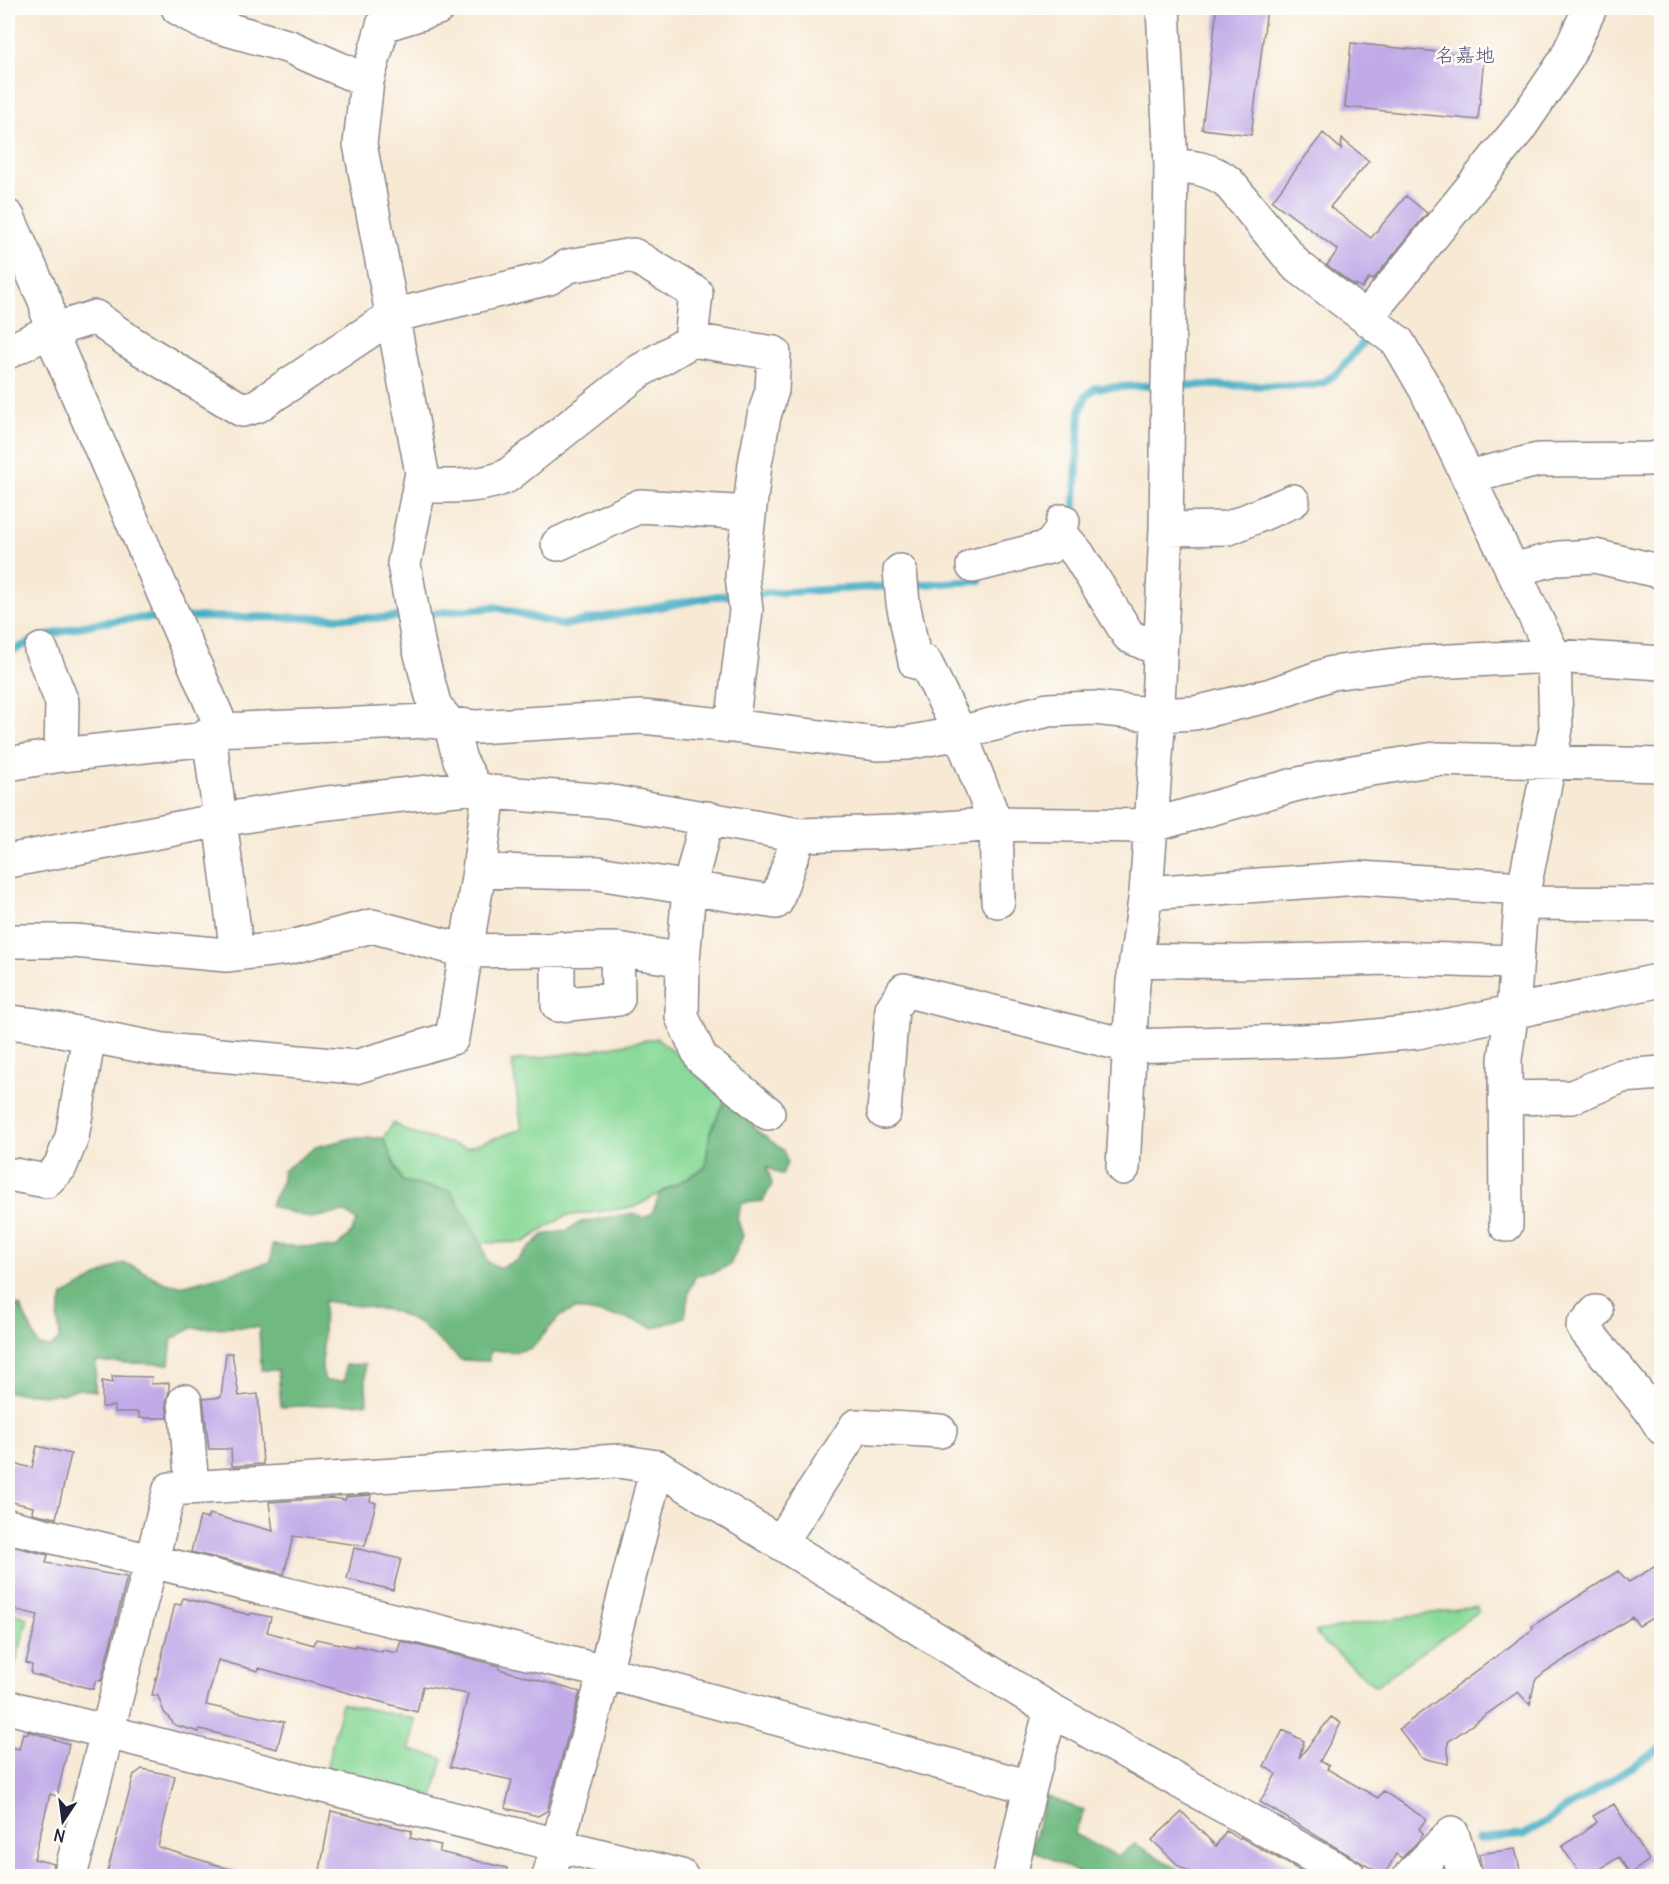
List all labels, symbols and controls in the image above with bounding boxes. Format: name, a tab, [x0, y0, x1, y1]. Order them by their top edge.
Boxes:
district label: 名嘉地	[1435, 42, 1495, 67]
north arrow	[33, 1791, 93, 1851]
text: N	[52, 1825, 67, 1847]

